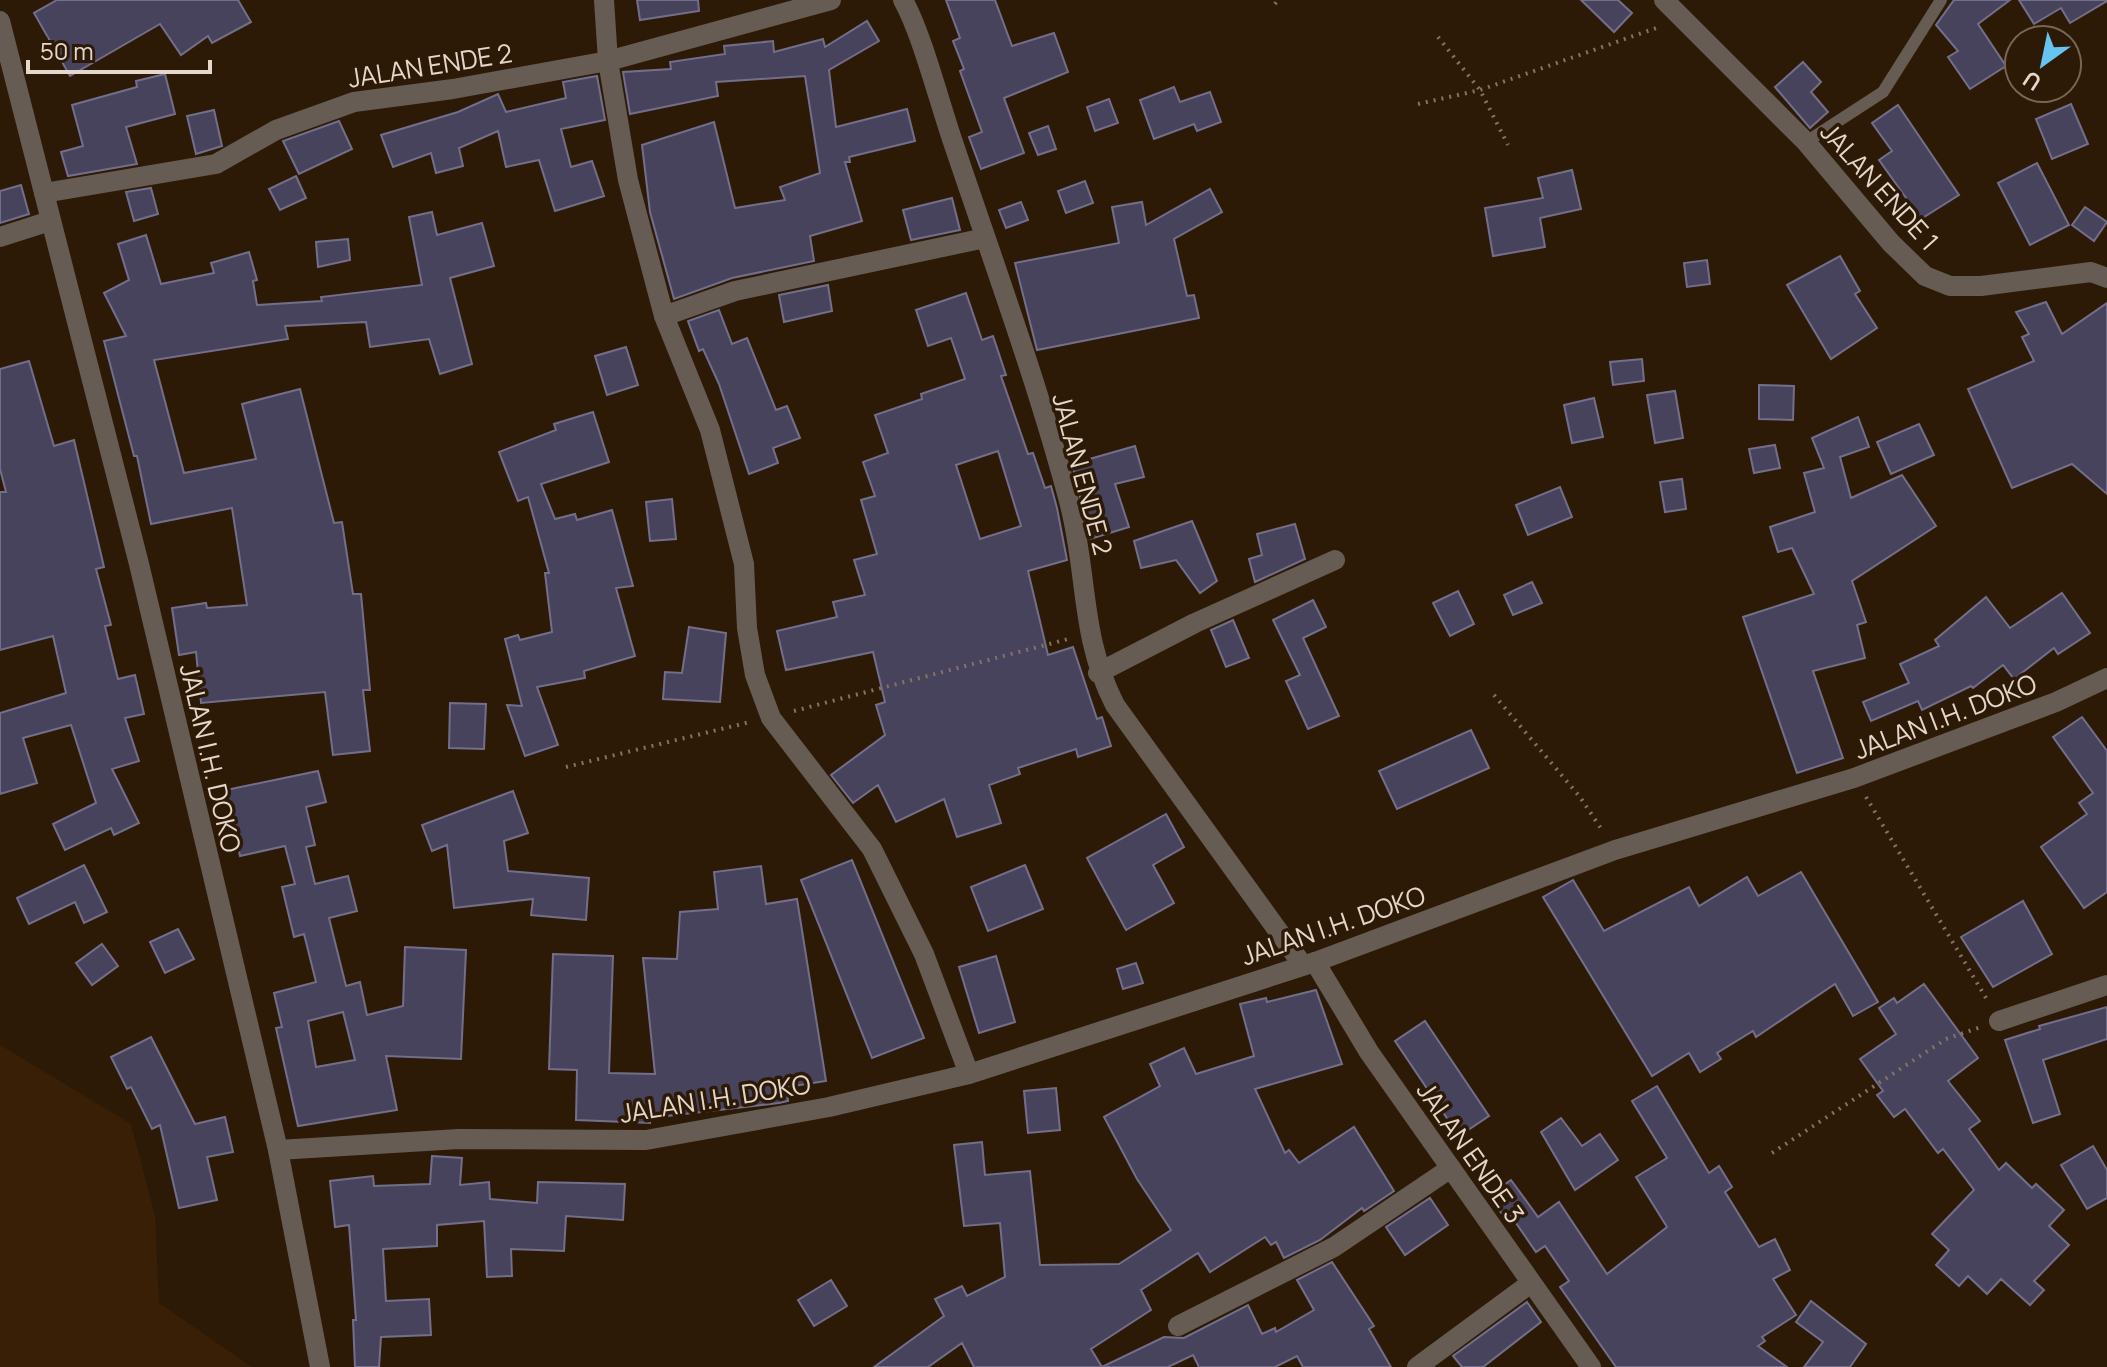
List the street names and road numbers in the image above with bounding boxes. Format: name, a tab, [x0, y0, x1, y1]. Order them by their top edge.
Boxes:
street label: JALAN ENDE 2	[345, 34, 515, 96]
street label: JALAN ENDE 1	[1813, 114, 1947, 258]
street label: JALAN ENDE 2	[1044, 389, 1122, 559]
street label: JALAN I.H. DOKO	[172, 660, 250, 856]
street label: JALAN I.H. DOKO	[1849, 665, 2042, 767]
street label: JALAN I.H. DOKO	[1236, 877, 1430, 973]
street label: JALAN I.H. DOKO	[617, 1065, 813, 1131]
street label: JALAN ENDE 3	[1409, 1074, 1533, 1230]

